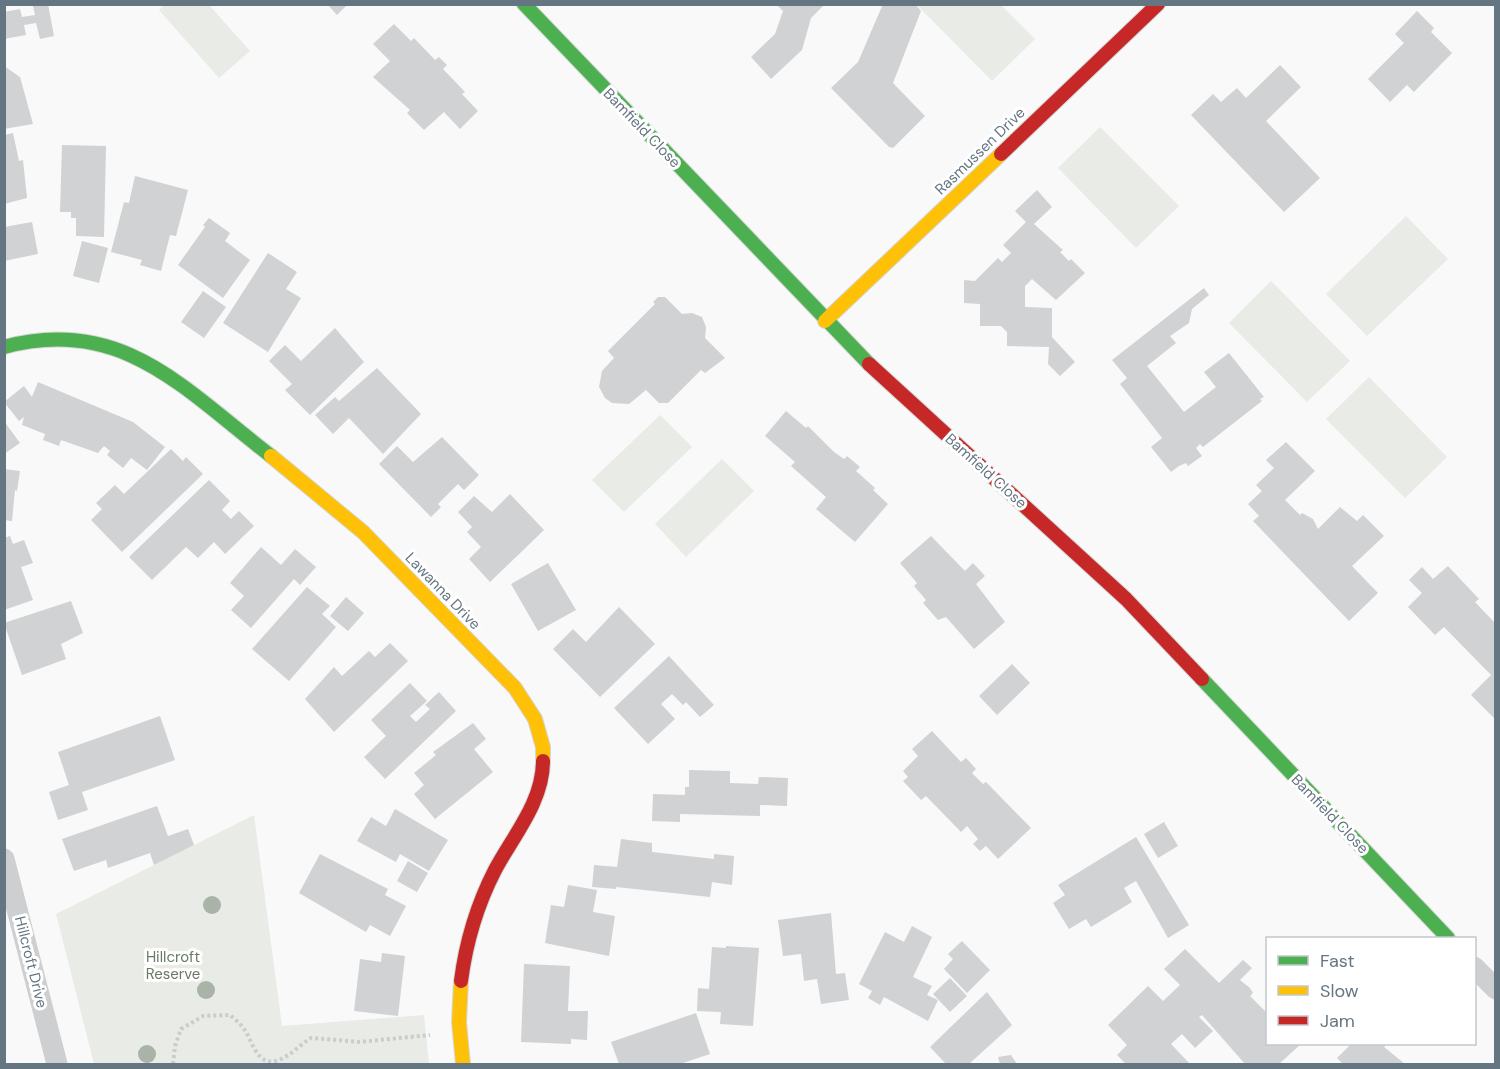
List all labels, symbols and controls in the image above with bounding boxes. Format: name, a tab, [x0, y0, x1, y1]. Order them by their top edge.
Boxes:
street label: Bamfield Close	[599, 84, 685, 172]
street label: Rasmussen Drive	[931, 103, 1029, 199]
street label: Bamfield Close	[941, 429, 1031, 513]
street label: Lawanna Drive	[401, 548, 485, 634]
street label: Bamfield Close	[1287, 770, 1373, 858]
street label: Hillcroft Drive	[10, 914, 52, 1010]
legend	[1266, 937, 1476, 1045]
park label: Hillcroft Reserve	[146, 947, 200, 984]
text: Fast	[1320, 949, 1355, 973]
text: Slow	[1320, 979, 1359, 1003]
text: Jam	[1320, 1009, 1355, 1033]

